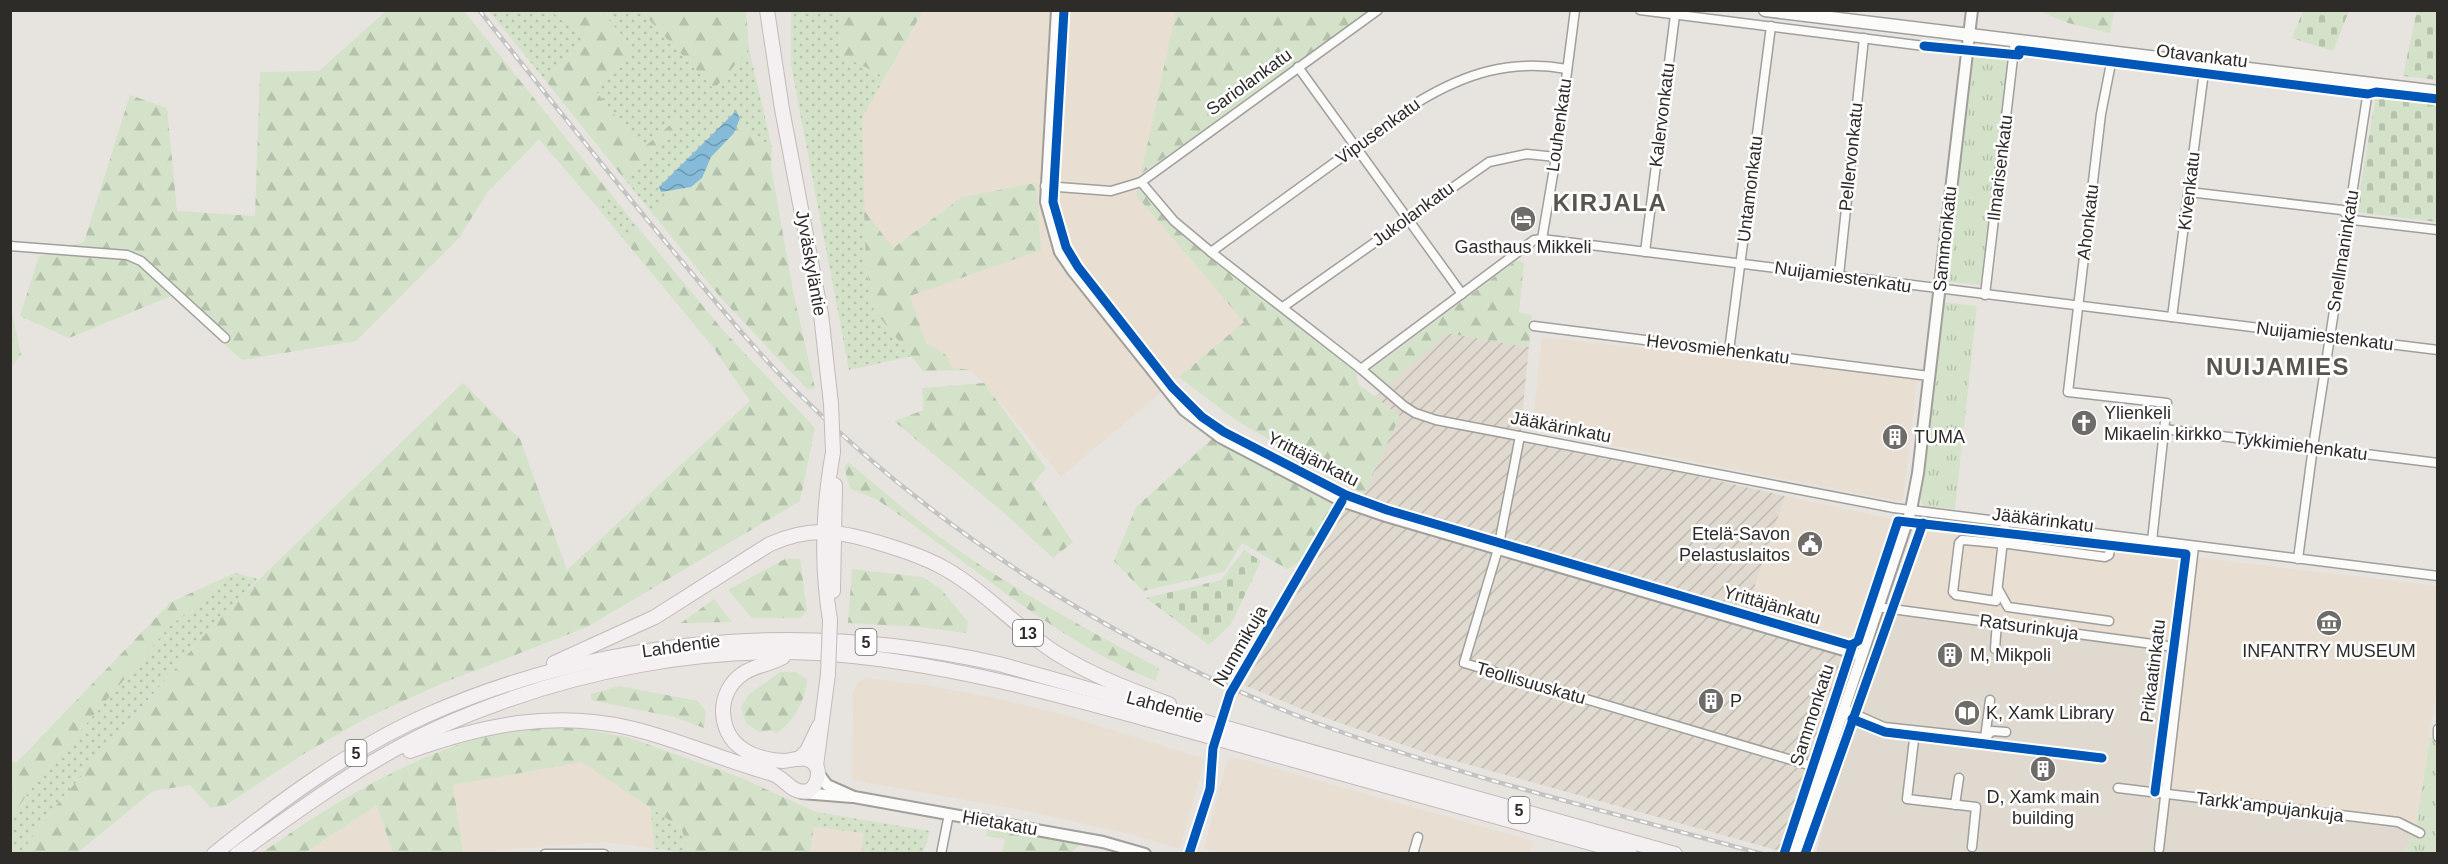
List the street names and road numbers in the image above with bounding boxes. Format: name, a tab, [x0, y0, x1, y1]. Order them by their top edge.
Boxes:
street label: Otavankatu	[2155, 40, 2249, 72]
street label: Sariolankatu	[1203, 44, 1295, 120]
street label: Kalervonkatu	[1646, 62, 1678, 168]
street label: Louhenkatu	[1543, 77, 1575, 173]
street label: Vipusenkatu	[1332, 94, 1424, 168]
street label: Pellervonkatu	[1835, 102, 1867, 212]
street label: Ilmarisenkatu	[1984, 114, 2016, 222]
street label: Untamonkatu	[1734, 135, 1766, 243]
street label: Kivenkatu	[2174, 151, 2204, 231]
street label: Jukolankatu	[1368, 178, 1458, 250]
street label: Ahonkatu	[2073, 183, 2103, 261]
street label: Sammonkatu	[1930, 185, 1960, 293]
street label: Snellmaninkatu	[2323, 189, 2363, 313]
street label: Jyväskyläntie	[792, 209, 830, 317]
street label: Nuijamiestenkatu	[1773, 257, 1913, 297]
street label: Nuijamiestenkatu	[2255, 318, 2395, 354]
street label: Hevosmiehenkatu	[1645, 330, 1791, 368]
street label: Jääkärinkatu	[1509, 407, 1613, 447]
street label: Yrittäjänkatu	[1264, 427, 1362, 491]
street label: Tykkimiehenkatu	[2233, 428, 2369, 464]
street label: Jääkärinkatu	[1991, 504, 2095, 536]
street label: Yrittäjänkatu	[1721, 582, 1823, 628]
street label: Nummikuja	[1209, 601, 1272, 690]
street label: Ratsurinkuja	[1978, 610, 2081, 644]
street label: Prikaatinkatu	[2137, 618, 2169, 724]
road number: 13	[1013, 620, 1043, 646]
road number: 5	[856, 629, 876, 655]
street label: Lahdentie	[640, 631, 722, 661]
street label: Teollisuuskatu	[1474, 658, 1588, 708]
street label: Sammonkatu	[1786, 661, 1838, 769]
street label: Lahdentie	[1124, 687, 1206, 727]
road number: 5	[346, 740, 366, 766]
street label: Tarkk'ampujankuja	[2195, 788, 2346, 826]
road number: 5	[1508, 797, 1530, 823]
street label: Hietakatu	[961, 807, 1039, 839]

